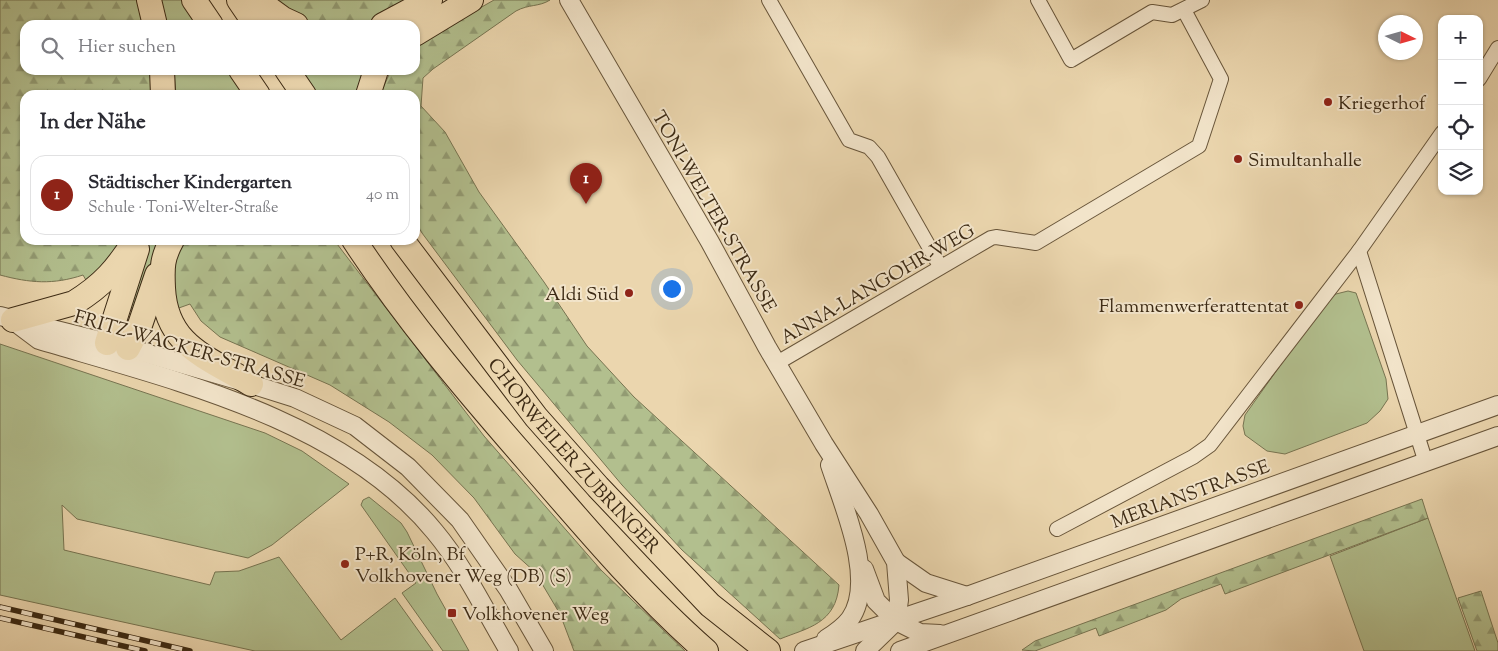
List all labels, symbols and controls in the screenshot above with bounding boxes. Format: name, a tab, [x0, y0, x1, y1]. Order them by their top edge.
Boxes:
north arrow	[1378, 15, 1423, 60]
map controls	[1438, 15, 1483, 195]
button: +	[1438, 15, 1483, 60]
search box	[20, 20, 420, 75]
icon: search	[38, 34, 66, 62]
text: Hier suchen	[78, 34, 176, 61]
button: −	[1438, 60, 1483, 105]
place label: Kriegerhof	[1338, 91, 1427, 118]
marker: Kriegerhof	[1322, 96, 1334, 108]
button: locate	[1438, 105, 1483, 150]
street label: TONI-WELTER-STRASSE	[644, 106, 782, 319]
text: In der Nähe	[40, 108, 146, 138]
place label: Simultanhalle	[1248, 148, 1362, 175]
button: layers	[1438, 150, 1483, 195]
marker: Simultanhalle	[1232, 153, 1244, 165]
pin: 1	[570, 163, 602, 204]
text: Städtischer Kindergarten	[88, 170, 292, 197]
text: 1	[54, 184, 60, 207]
text: 40 m	[366, 184, 399, 207]
text: Schule · Toni-Welter-Straße	[88, 197, 278, 220]
street label: ANNA-LANGOHR-WEG	[776, 218, 981, 352]
your location	[659, 276, 685, 302]
place label: Aldi Süd	[545, 282, 619, 309]
marker: Aldi Süd	[623, 287, 635, 299]
place label: Flammenwerferattentat	[1099, 294, 1290, 321]
marker: Flammenwerferattentat	[1293, 299, 1305, 311]
street label: FRITZ-WACKER-STRASSE	[71, 304, 309, 397]
street label: CHORWEILER ZUBRINGER	[480, 353, 666, 561]
street label: MERIANSTRASSE	[1108, 454, 1274, 537]
place label: P+R, Köln, Bf Volkhovener Weg (DB) (S)	[355, 542, 572, 591]
marker: P+R, Köln, Bf Volkhovener Weg (DB) (S)	[339, 558, 351, 570]
place label: Volkhovener Weg	[462, 602, 609, 629]
marker: Volkhovener Weg	[446, 607, 458, 619]

